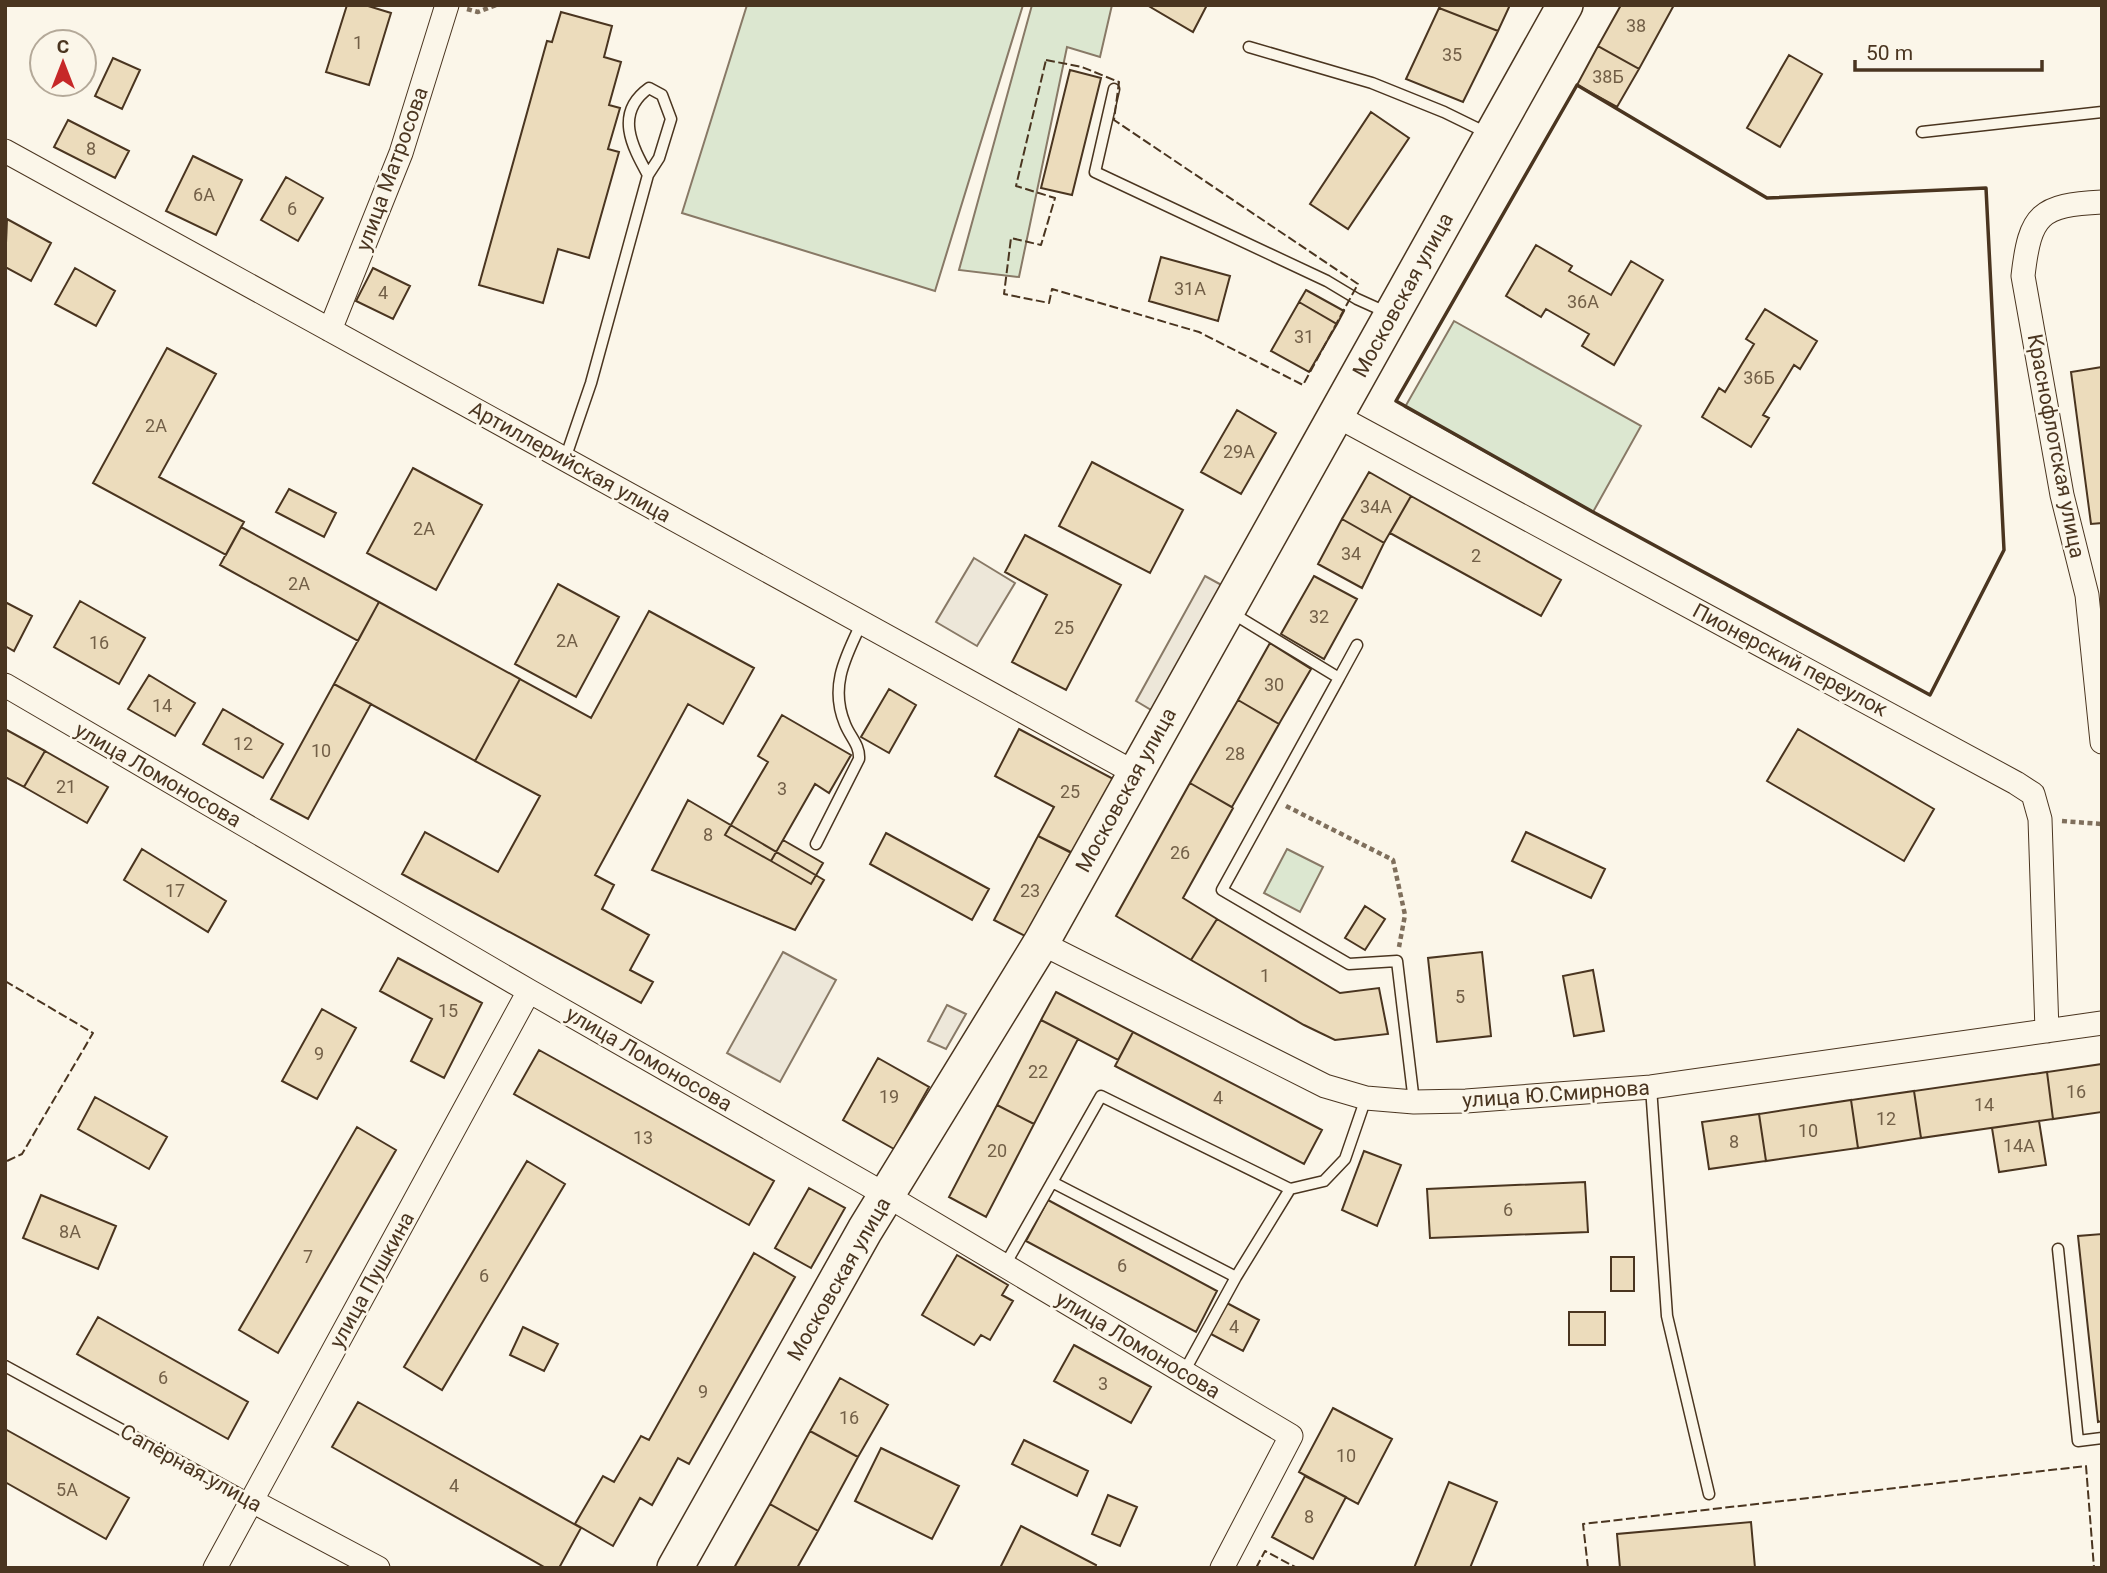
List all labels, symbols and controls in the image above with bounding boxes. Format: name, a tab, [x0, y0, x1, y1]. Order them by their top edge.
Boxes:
house number: 38	[1626, 15, 1646, 36]
north arrow	[28, 28, 98, 98]
scale bar	[1855, 28, 2042, 72]
house number: 1	[353, 32, 363, 53]
text: С	[57, 35, 69, 58]
text: 50 m	[1866, 41, 1913, 65]
house number: 35	[1442, 44, 1462, 65]
house number: 38Б	[1592, 66, 1624, 87]
street label: улица Матросова	[351, 84, 433, 254]
house number: 8	[86, 138, 96, 159]
house number: 6А	[193, 184, 215, 205]
house number: 6	[287, 198, 297, 219]
street label: Московская улица	[1348, 208, 1458, 382]
house number: 31А	[1174, 278, 1206, 299]
house number: 4	[378, 282, 388, 303]
house number: 36А	[1567, 291, 1599, 312]
house number: 31	[1294, 326, 1314, 347]
street label: Краснофлотская улица	[2022, 332, 2090, 560]
house number: 36Б	[1743, 367, 1775, 388]
street label: Артиллерийская улица	[465, 397, 675, 527]
house number: 2А	[145, 415, 167, 436]
house number: 29А	[1223, 441, 1255, 462]
house number: 34А	[1360, 496, 1392, 517]
house number: 2А	[413, 518, 435, 539]
house number: 34	[1341, 543, 1361, 564]
house number: 2	[1471, 545, 1481, 566]
house number: 2А	[288, 573, 310, 594]
street label: Пионерский переулок	[1689, 598, 1892, 722]
house number: 32	[1309, 606, 1329, 627]
house number: 25	[1054, 617, 1074, 638]
house number: 2А	[556, 630, 578, 651]
house number: 16	[89, 632, 109, 653]
house number: 30	[1264, 674, 1284, 695]
house number: 14	[152, 695, 172, 716]
street label: Московская улица	[1071, 703, 1181, 877]
street label: улица Ломоносова	[71, 718, 245, 832]
house number: 12	[233, 733, 253, 754]
house number: 10	[311, 740, 331, 761]
house number: 28	[1225, 743, 1245, 764]
house number: 21	[56, 776, 76, 797]
house number: 3	[777, 778, 787, 799]
house number: 25	[1060, 781, 1080, 802]
house number: 8	[703, 824, 713, 845]
house number: 26	[1170, 842, 1190, 863]
house number: 17	[165, 880, 185, 901]
house number: 23	[1020, 880, 1040, 901]
house number: 1	[1260, 965, 1270, 986]
house number: 5	[1455, 986, 1465, 1007]
house number: 15	[438, 1000, 458, 1021]
street label: улица Ломоносова	[562, 1002, 736, 1116]
house number: 9	[314, 1043, 324, 1064]
house number: 22	[1028, 1061, 1048, 1082]
street label: улица Ю.Смирнова	[1461, 1075, 1651, 1113]
house number: 16	[2066, 1081, 2086, 1102]
house number: 19	[879, 1086, 899, 1107]
house number: 4	[1213, 1087, 1223, 1108]
house number: 14	[1974, 1094, 1994, 1115]
house number: 12	[1876, 1108, 1896, 1129]
house number: 10	[1798, 1120, 1818, 1141]
house number: 13	[633, 1127, 653, 1148]
house number: 8	[1729, 1131, 1739, 1152]
house number: 14А	[2003, 1135, 2035, 1156]
house number: 20	[987, 1140, 1007, 1161]
street label: Московская улица	[782, 1193, 896, 1365]
house number: 6	[1503, 1199, 1513, 1220]
street label: улица Пушкина	[325, 1208, 419, 1352]
house number: 8А	[59, 1221, 81, 1242]
house number: 7	[303, 1246, 313, 1267]
house number: 6	[1117, 1255, 1127, 1276]
house number: 6	[479, 1265, 489, 1286]
street label: улица Ломоносова	[1051, 1286, 1225, 1404]
house number: 4	[1229, 1316, 1239, 1337]
house number: 6	[158, 1367, 168, 1388]
house number: 3	[1098, 1373, 1108, 1394]
house number: 9	[698, 1381, 708, 1402]
house number: 16	[839, 1407, 859, 1428]
street label: Сапёрная улица	[116, 1419, 266, 1517]
house number: 10	[1336, 1445, 1356, 1466]
house number: 4	[449, 1475, 459, 1496]
house number: 5А	[56, 1479, 78, 1500]
house number: 8	[1304, 1506, 1314, 1527]

